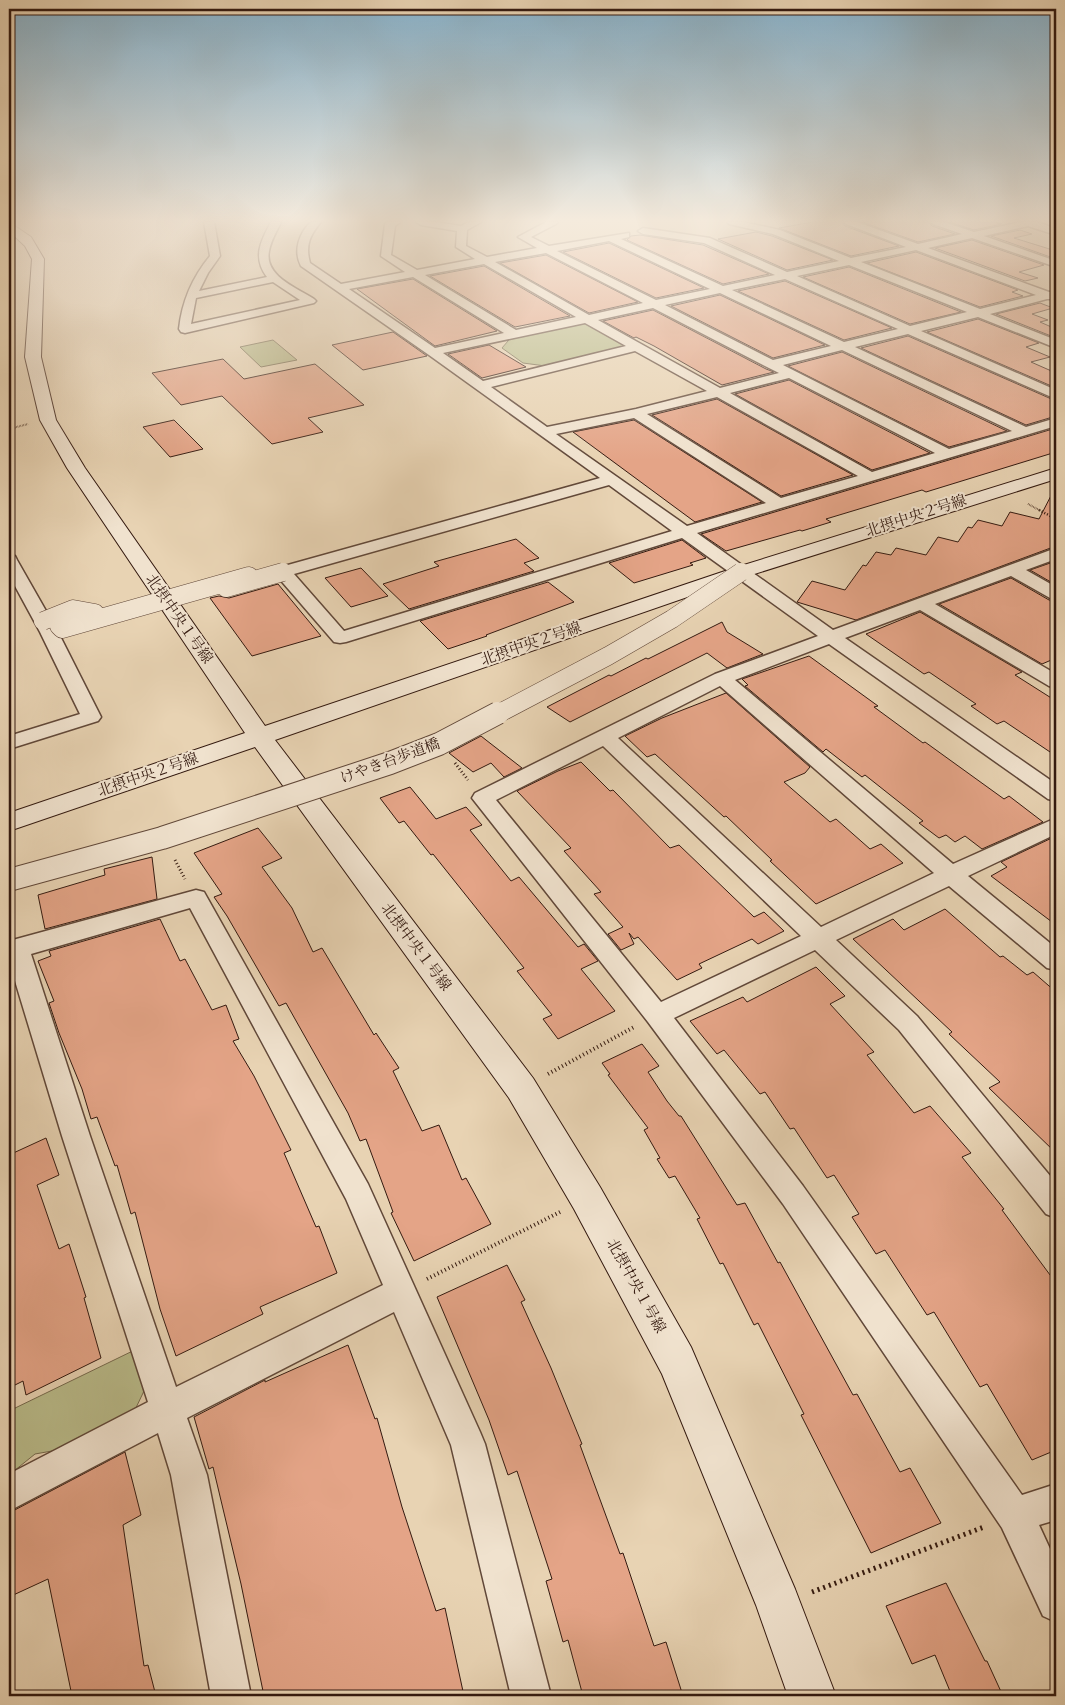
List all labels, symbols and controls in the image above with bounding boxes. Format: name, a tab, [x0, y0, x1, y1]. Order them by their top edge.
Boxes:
street label: 北摂中央２号線	[863, 491, 969, 541]
street label: 北摂中央１号線	[141, 571, 217, 667]
street label: 北摂中央２号線	[478, 618, 584, 670]
street label: けやき台歩道橋	[337, 734, 443, 788]
street label: 北摂中央２号線	[95, 749, 201, 801]
street label: 北摂中央１号線	[377, 899, 455, 995]
street label: 北摂中央１号線	[602, 1235, 670, 1337]

